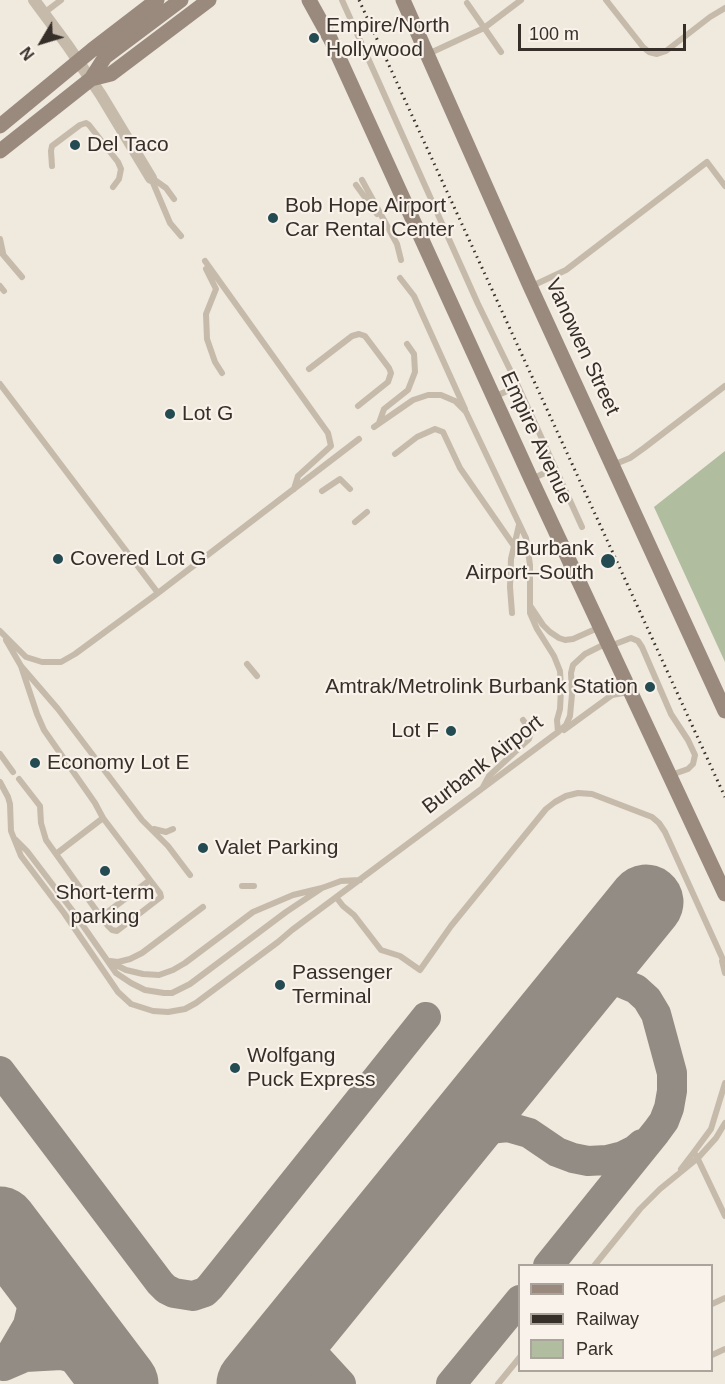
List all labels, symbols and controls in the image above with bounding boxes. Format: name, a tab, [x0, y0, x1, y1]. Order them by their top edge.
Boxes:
north arrow	[12, 12, 72, 72]
scale bar	[521, 12, 689, 50]
place label: Empire/North Hollywood	[326, 13, 450, 63]
text: 100 m	[529, 24, 579, 44]
marker: Empire/North Hollywood	[307, 31, 321, 45]
text: N	[17, 44, 38, 63]
place label: Del Taco	[87, 132, 169, 158]
marker: Del Taco	[68, 138, 82, 152]
place label: Bob Hope Airport Car Rental Center	[285, 193, 454, 243]
marker: Bob Hope Airport Car Rental Center	[266, 211, 280, 225]
street label: Vanowen Street	[539, 275, 625, 419]
street label: Empire Avenue	[494, 368, 578, 508]
place label: Lot G	[182, 401, 233, 427]
marker: Lot G	[163, 407, 177, 421]
place label: Burbank Airport–South	[466, 536, 594, 586]
place label: Covered Lot G	[70, 546, 207, 572]
marker: Covered Lot G	[51, 552, 65, 566]
marker: Burbank Airport–South	[599, 552, 617, 570]
place label: Amtrak/Metrolink Burbank Station	[325, 674, 638, 700]
marker: Amtrak/Metrolink Burbank Station	[643, 680, 657, 694]
street label: Burbank Airport	[418, 710, 548, 820]
place label: Lot F	[391, 718, 439, 744]
marker: Lot F	[444, 724, 458, 738]
place label: Economy Lot E	[47, 750, 189, 776]
marker: Economy Lot E	[28, 756, 42, 770]
place label: Valet Parking	[215, 835, 338, 861]
marker: Valet Parking	[196, 841, 210, 855]
marker: Short-term parking	[98, 864, 112, 878]
place label: Short-term parking	[55, 880, 155, 930]
place label: Passenger Terminal	[292, 960, 392, 1010]
marker: Passenger Terminal	[273, 978, 287, 992]
place label: Wolfgang Puck Express	[247, 1043, 375, 1093]
marker: Wolfgang Puck Express	[228, 1061, 242, 1075]
legend	[518, 1264, 713, 1372]
text: Road	[576, 1279, 619, 1299]
text: Railway	[576, 1309, 639, 1329]
text: Park	[576, 1339, 613, 1359]

